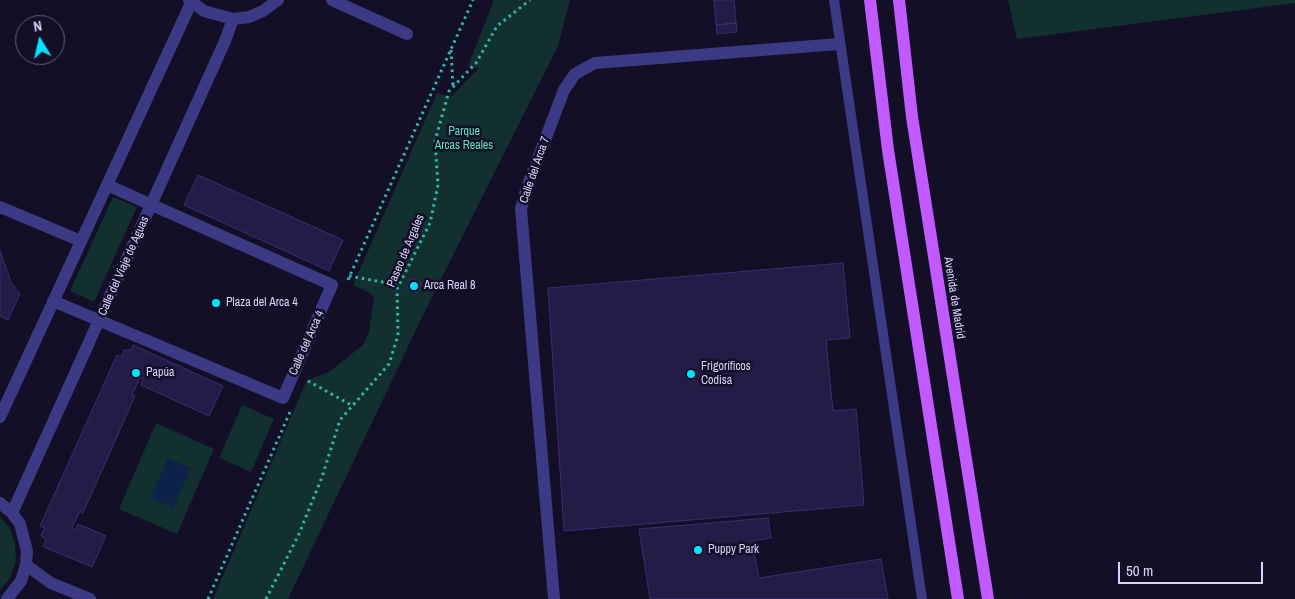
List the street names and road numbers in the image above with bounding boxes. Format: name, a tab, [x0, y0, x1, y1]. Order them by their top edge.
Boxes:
street label: Calle del Arca 7	[517, 135, 553, 205]
street label: Paseo de Argales	[384, 212, 428, 290]
street label: Calle del Viaje de Aguas	[96, 214, 152, 318]
street label: Avenida de Madrid	[940, 256, 968, 340]
street label: Calle del Arca 4	[286, 308, 328, 378]

